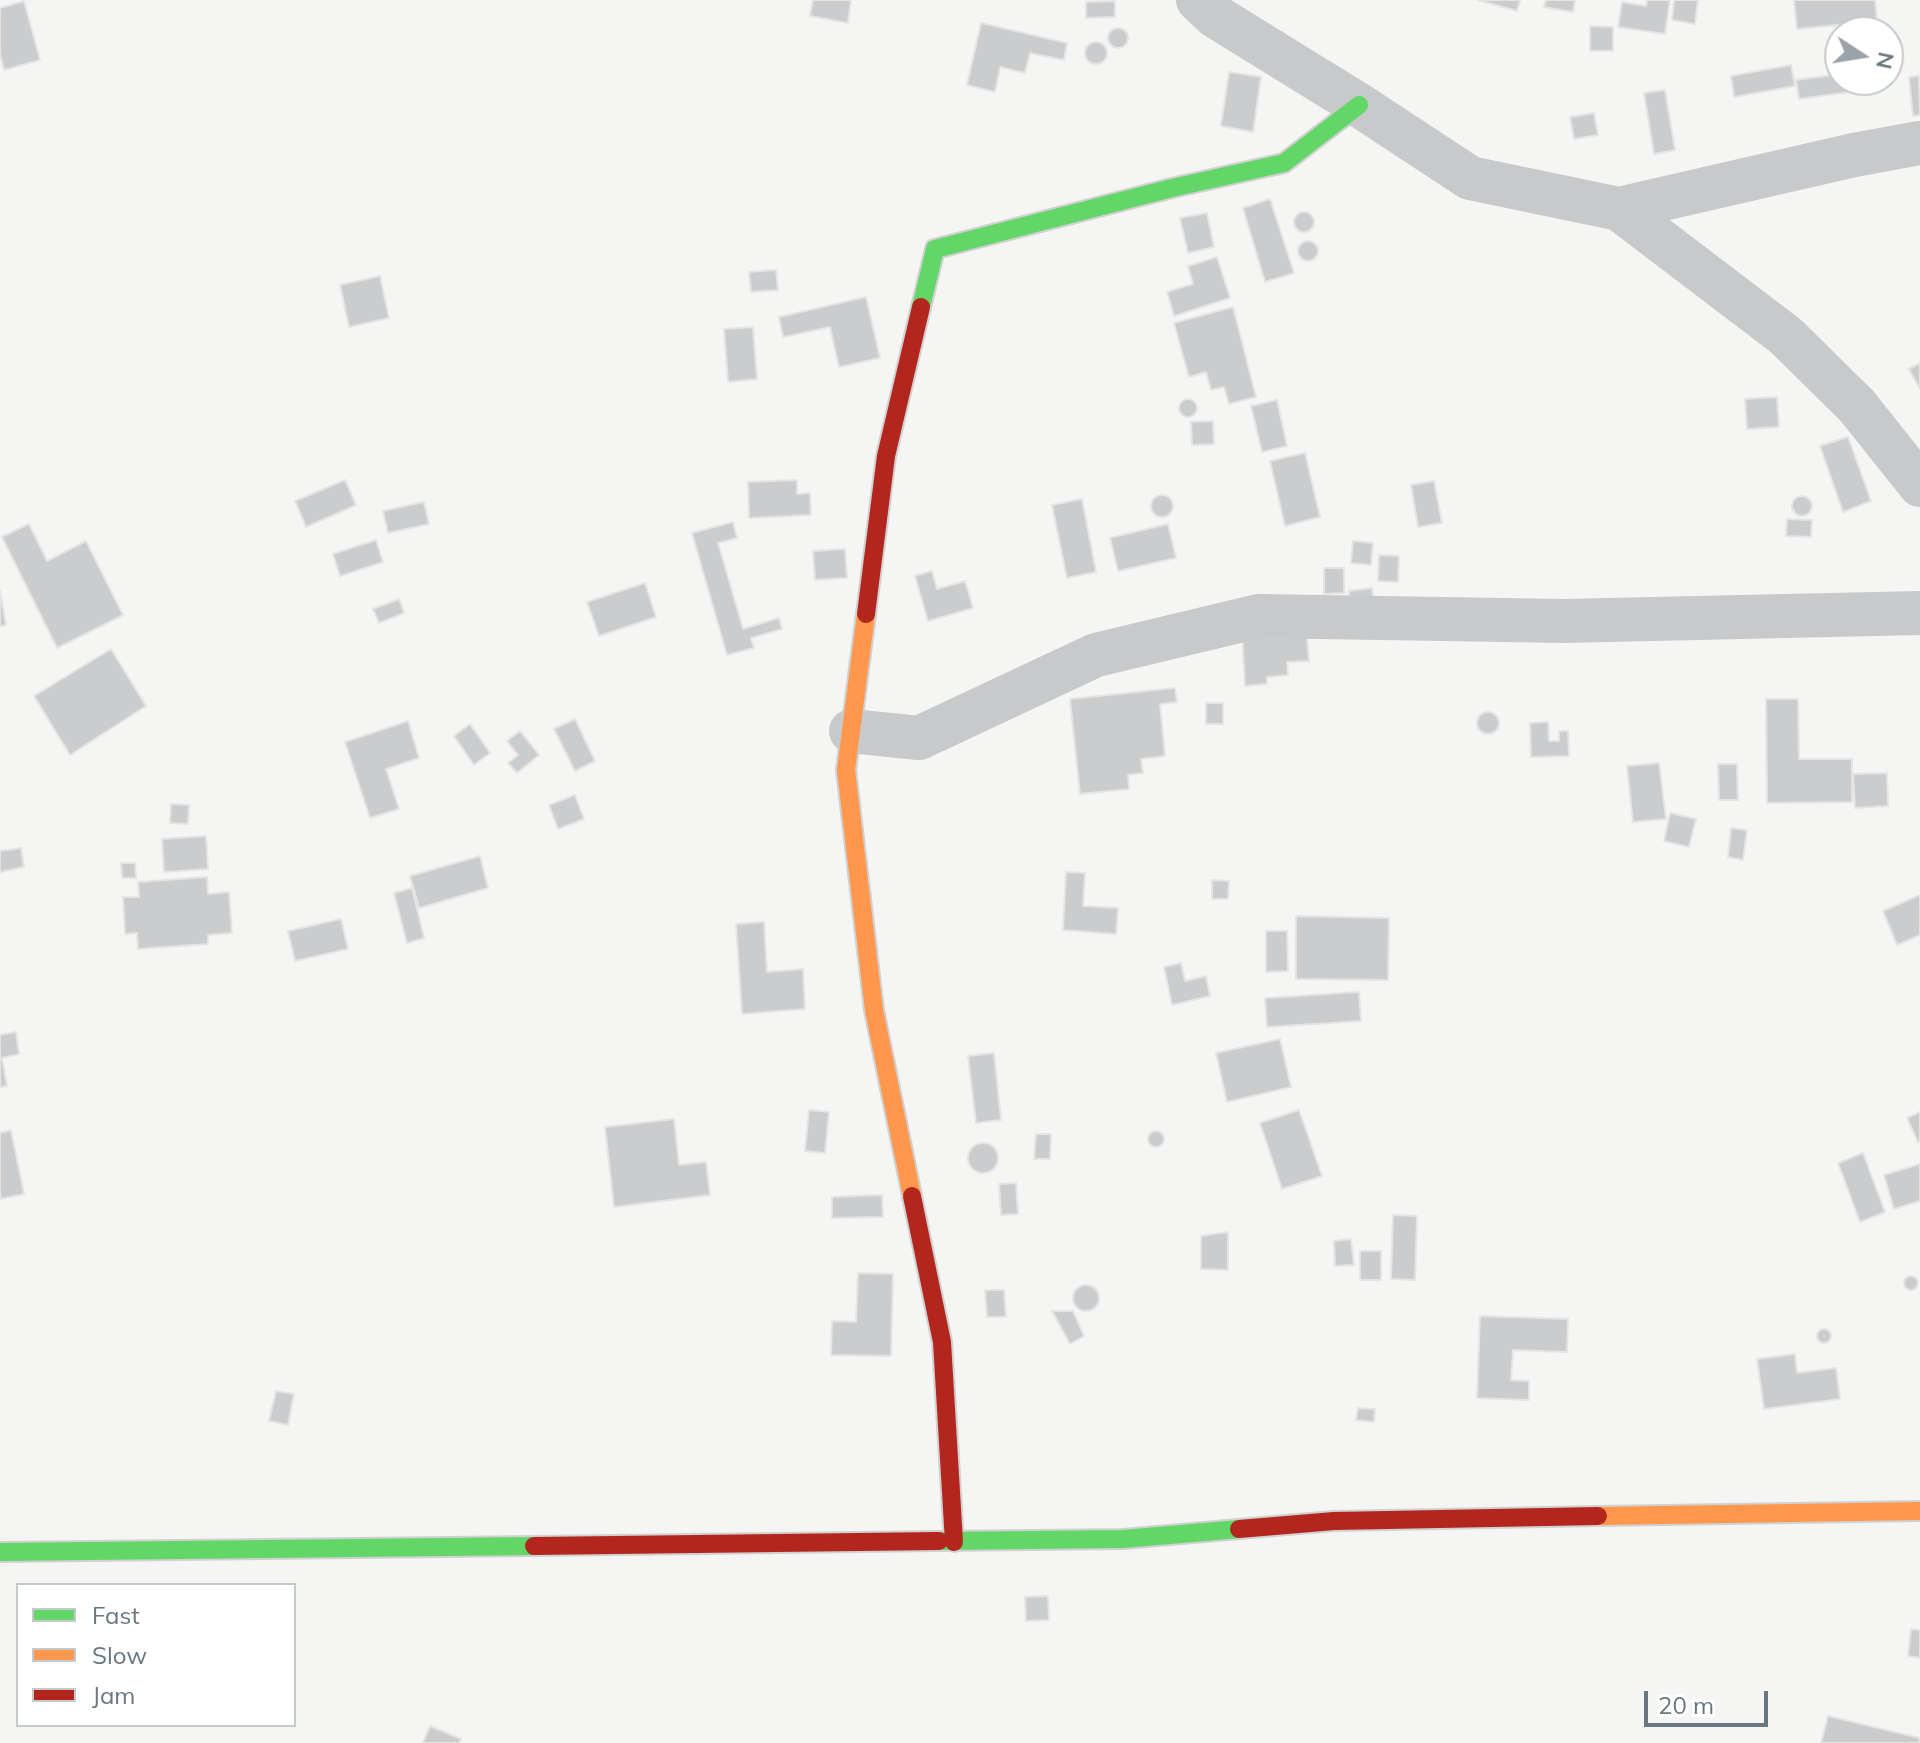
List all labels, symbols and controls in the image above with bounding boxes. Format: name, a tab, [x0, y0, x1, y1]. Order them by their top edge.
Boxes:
north arrow	[1824, 16, 1904, 96]
text: N	[1870, 50, 1901, 72]
legend	[16, 1583, 296, 1727]
text: Fast	[92, 1600, 140, 1630]
text: Slow	[92, 1640, 147, 1670]
scale bar	[1648, 1675, 1772, 1725]
text: Jam	[92, 1680, 135, 1710]
text: 20 m	[1658, 1690, 1714, 1720]

